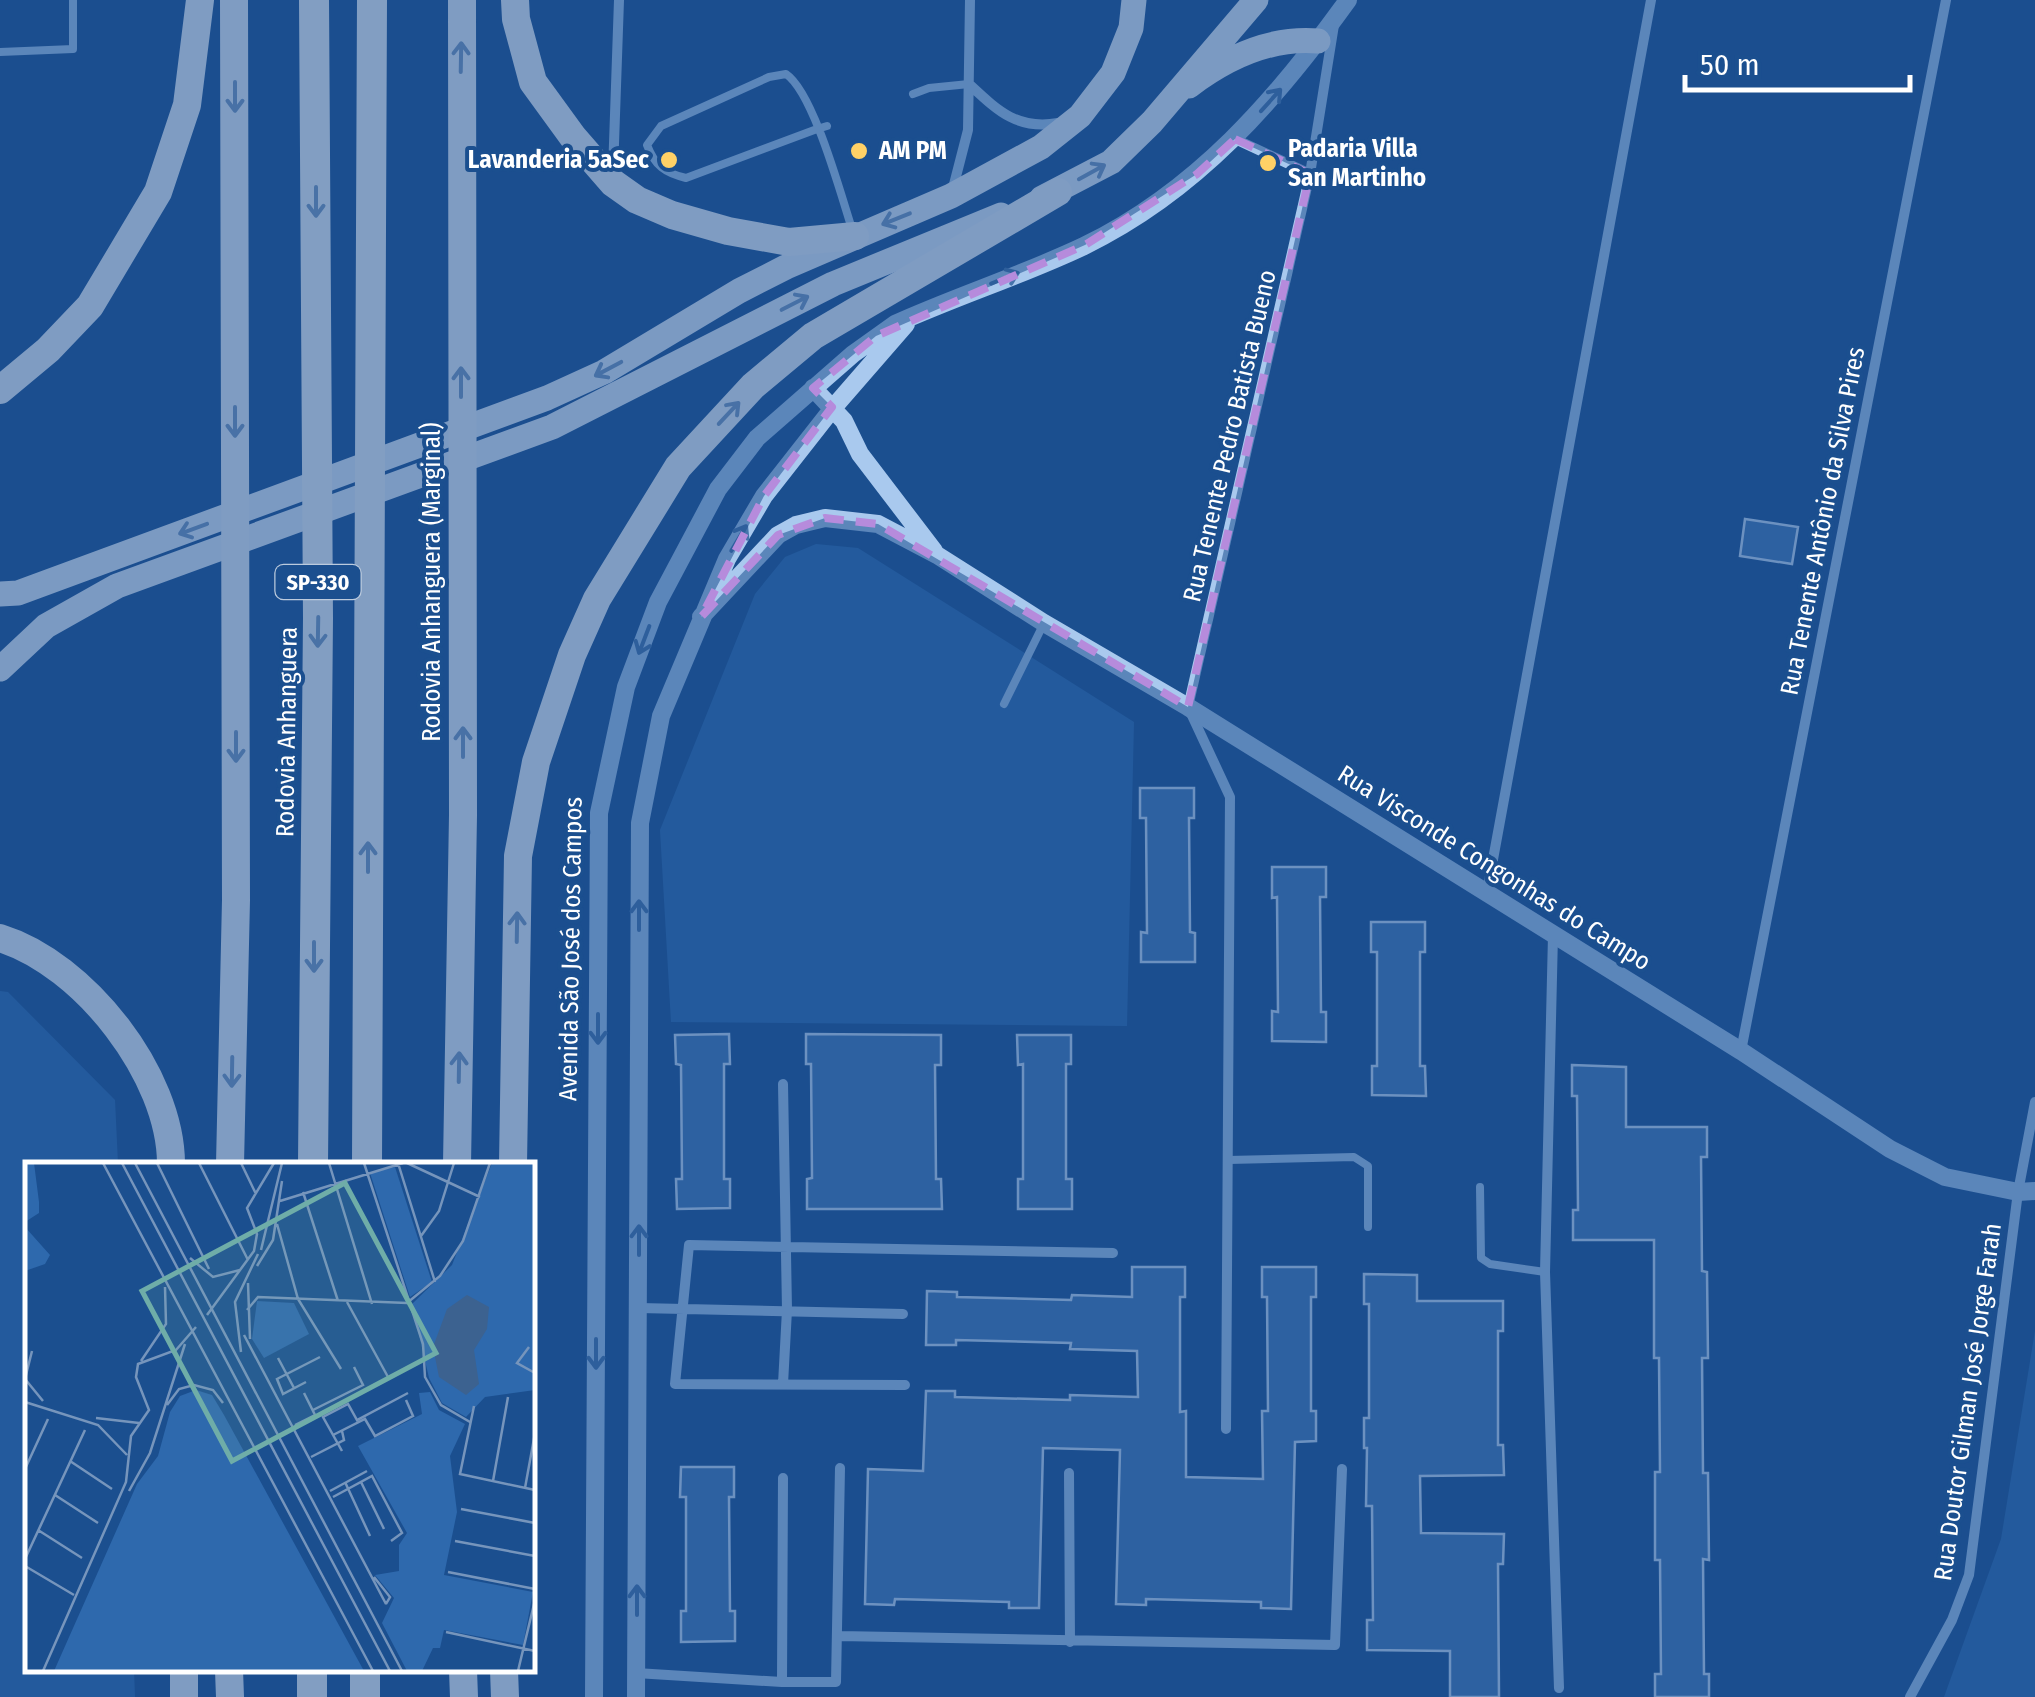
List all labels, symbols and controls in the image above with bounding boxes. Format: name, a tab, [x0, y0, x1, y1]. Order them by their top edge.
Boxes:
scale bar	[1685, 30, 1910, 92]
one-way arrow	[451, 42, 470, 74]
text: 50 m	[1700, 47, 1760, 83]
one-way arrow	[226, 80, 244, 113]
one-way arrow	[1259, 88, 1282, 113]
place label: Padaria Villa San Martinho	[1288, 134, 1426, 193]
place label: AM PM	[878, 136, 947, 166]
marker: AM PM	[848, 140, 870, 162]
place label: Lavanderia 5aSec	[468, 145, 649, 175]
marker: Lavanderia 5aSec	[658, 149, 680, 171]
marker: Padaria Villa San Martinho	[1257, 152, 1279, 174]
one-way arrow	[1077, 162, 1107, 182]
one-way arrow	[306, 186, 326, 218]
one-way arrow	[881, 212, 912, 230]
street label: Rua Tenente Pedro Batista Bueno	[1177, 267, 1283, 605]
one-way arrow	[989, 268, 1019, 286]
one-way arrow	[780, 293, 810, 313]
street label: Rua Tenente Antônio da Silva Pires	[1775, 344, 1871, 698]
one-way arrow	[594, 360, 624, 379]
one-way arrow	[452, 367, 470, 400]
one-way arrow	[717, 401, 740, 426]
one-way arrow	[226, 406, 244, 438]
street label: Rodovia Anhanguera (Marginal)	[417, 422, 447, 742]
one-way arrow	[179, 521, 210, 539]
one-way arrow	[729, 524, 749, 553]
road number: SP-330	[276, 565, 360, 599]
one-way arrow	[308, 616, 328, 648]
one-way arrow	[634, 624, 652, 655]
street label: Rodovia Anhanguera	[270, 627, 304, 837]
one-way arrow	[454, 727, 472, 760]
one-way arrow	[226, 730, 246, 763]
street label: Rua Visconde Congonhas do Campo	[1332, 759, 1656, 977]
street label: Avenida São José dos Campos	[553, 797, 589, 1101]
one-way arrow	[358, 842, 378, 874]
one-way arrow	[630, 899, 648, 932]
one-way arrow	[508, 912, 526, 944]
one-way arrow	[304, 940, 324, 973]
one-way arrow	[588, 1012, 608, 1044]
one-way arrow	[450, 1052, 468, 1084]
one-way arrow	[223, 1056, 242, 1088]
inset map	[25, 1162, 535, 1672]
street label: Rua Doutor Gilman José Jorge Farah	[1928, 1221, 2008, 1583]
one-way arrow	[630, 1224, 648, 1256]
one-way arrow	[586, 1336, 606, 1369]
one-way arrow	[628, 1584, 646, 1616]

